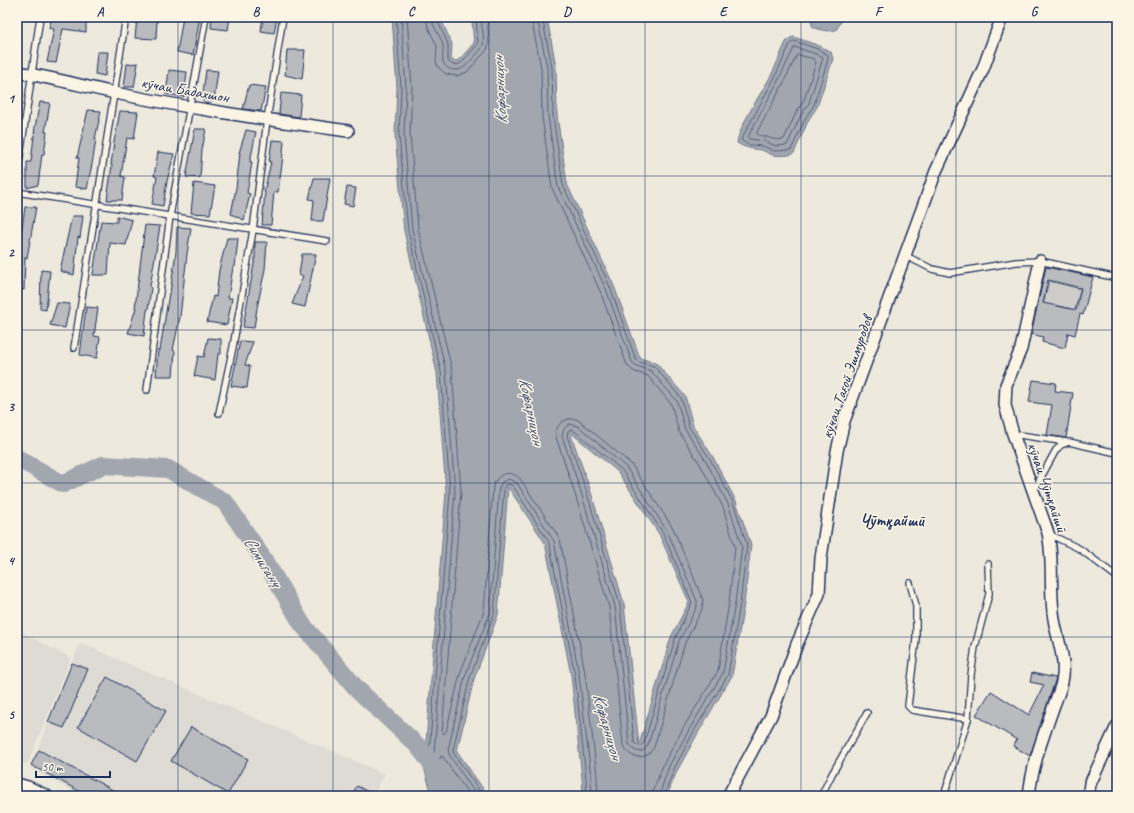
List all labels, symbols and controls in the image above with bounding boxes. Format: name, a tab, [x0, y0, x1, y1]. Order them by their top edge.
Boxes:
text: A	[97, 4, 105, 20]
text: B	[253, 4, 261, 20]
text: C	[408, 4, 416, 20]
text: D	[563, 4, 572, 20]
text: E	[720, 4, 729, 20]
text: F	[875, 4, 884, 20]
text: G	[1031, 4, 1039, 20]
water label: Кофарниҳон	[487, 53, 512, 124]
street label: кӯчаи Бадахшон	[139, 72, 232, 108]
text: 1	[8, 91, 16, 107]
text: 2	[8, 245, 15, 261]
street label: кӯчаи Тағой Эшмуродов	[817, 310, 878, 441]
water label: Кофарниҳон	[514, 376, 549, 449]
text: 3	[8, 399, 15, 415]
street label: кӯчаи Чӯтқайшӣ	[1022, 440, 1072, 536]
district label: Чӯтқайшӣ	[860, 510, 926, 531]
water label: Симиганҷ	[239, 532, 288, 593]
text: 4	[8, 553, 16, 569]
water label: Кофарниҳон	[588, 691, 628, 764]
text: 5	[8, 707, 15, 723]
scale bar	[36, 753, 110, 779]
text: 50 m	[42, 759, 64, 775]

